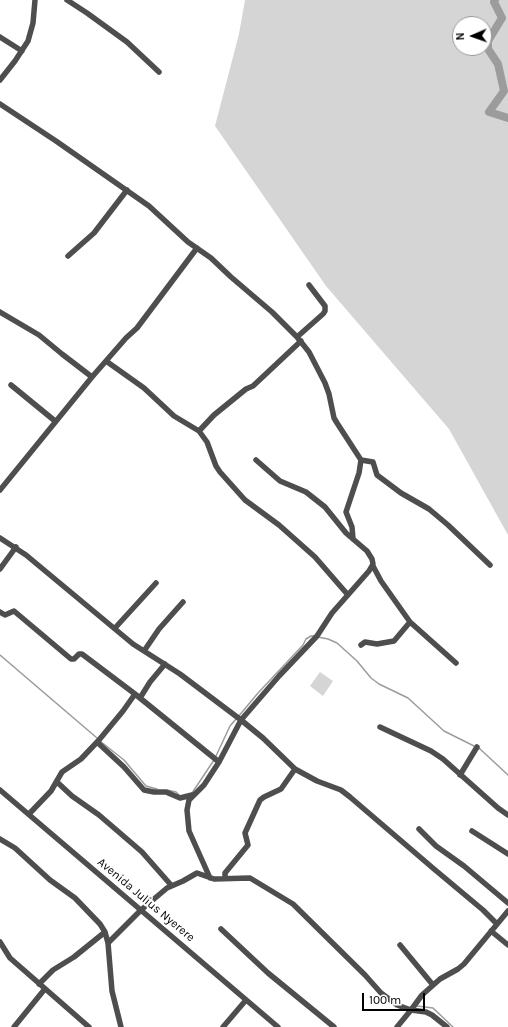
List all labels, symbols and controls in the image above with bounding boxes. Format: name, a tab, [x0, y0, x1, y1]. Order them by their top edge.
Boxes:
north arrow	[452, 16, 492, 56]
text: N	[454, 32, 467, 41]
street label: Avenida Julius Nyerere	[94, 855, 198, 945]
scale bar	[364, 985, 427, 1011]
text: 100 m	[369, 993, 401, 1007]

